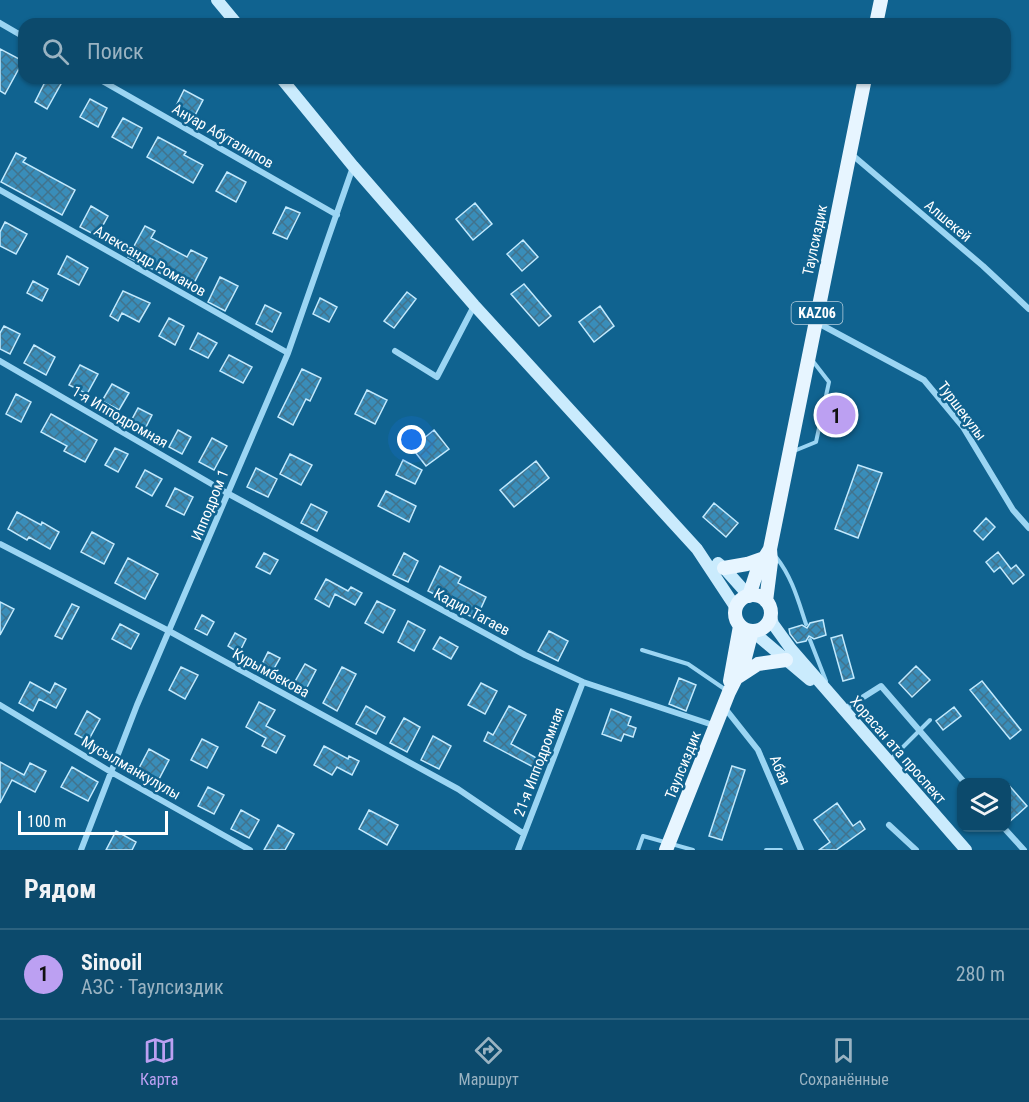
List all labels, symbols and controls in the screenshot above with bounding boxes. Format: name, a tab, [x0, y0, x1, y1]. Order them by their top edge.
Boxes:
search box	[18, 18, 1011, 84]
icon: search	[39, 35, 72, 68]
text: Поиск	[87, 39, 144, 64]
street label: Ануар Абуталипов	[169, 100, 277, 172]
street label: Алшекей	[921, 196, 975, 246]
street label: Таулсиздик	[799, 203, 831, 277]
street label: Александр Романов	[91, 222, 209, 300]
road number: KAZ06	[792, 302, 842, 324]
street label: Туршекулы	[934, 378, 990, 444]
street label: 1-я Ипподромная	[69, 382, 171, 452]
pin: 1	[816, 392, 856, 438]
your location	[397, 425, 426, 454]
street label: Ипподром 1	[188, 467, 232, 543]
street label: Кадир Тагаев	[431, 584, 513, 640]
street label: Курымбекова	[229, 644, 313, 702]
street label: Хорасан ата проспект	[846, 692, 950, 808]
street label: 21-я Ипподромная	[510, 705, 568, 819]
street label: Таулсиздик	[661, 728, 705, 802]
street label: Мусылманкулулы	[78, 732, 184, 804]
street label: Абая	[766, 753, 794, 787]
map controls	[957, 778, 1011, 832]
button: layers	[957, 778, 1011, 832]
scale bar	[18, 808, 168, 836]
text: 100 m	[27, 812, 66, 831]
text: Рядом	[24, 874, 96, 904]
text: Sinooil	[81, 950, 142, 975]
text: 1	[38, 962, 49, 986]
text: 280 m	[956, 962, 1005, 986]
text: АЗС · Таулсиздик	[81, 975, 224, 999]
tab: Карта	[140, 1034, 178, 1089]
tab: Маршрут	[459, 1034, 519, 1089]
tab: Сохранённые	[799, 1034, 889, 1089]

